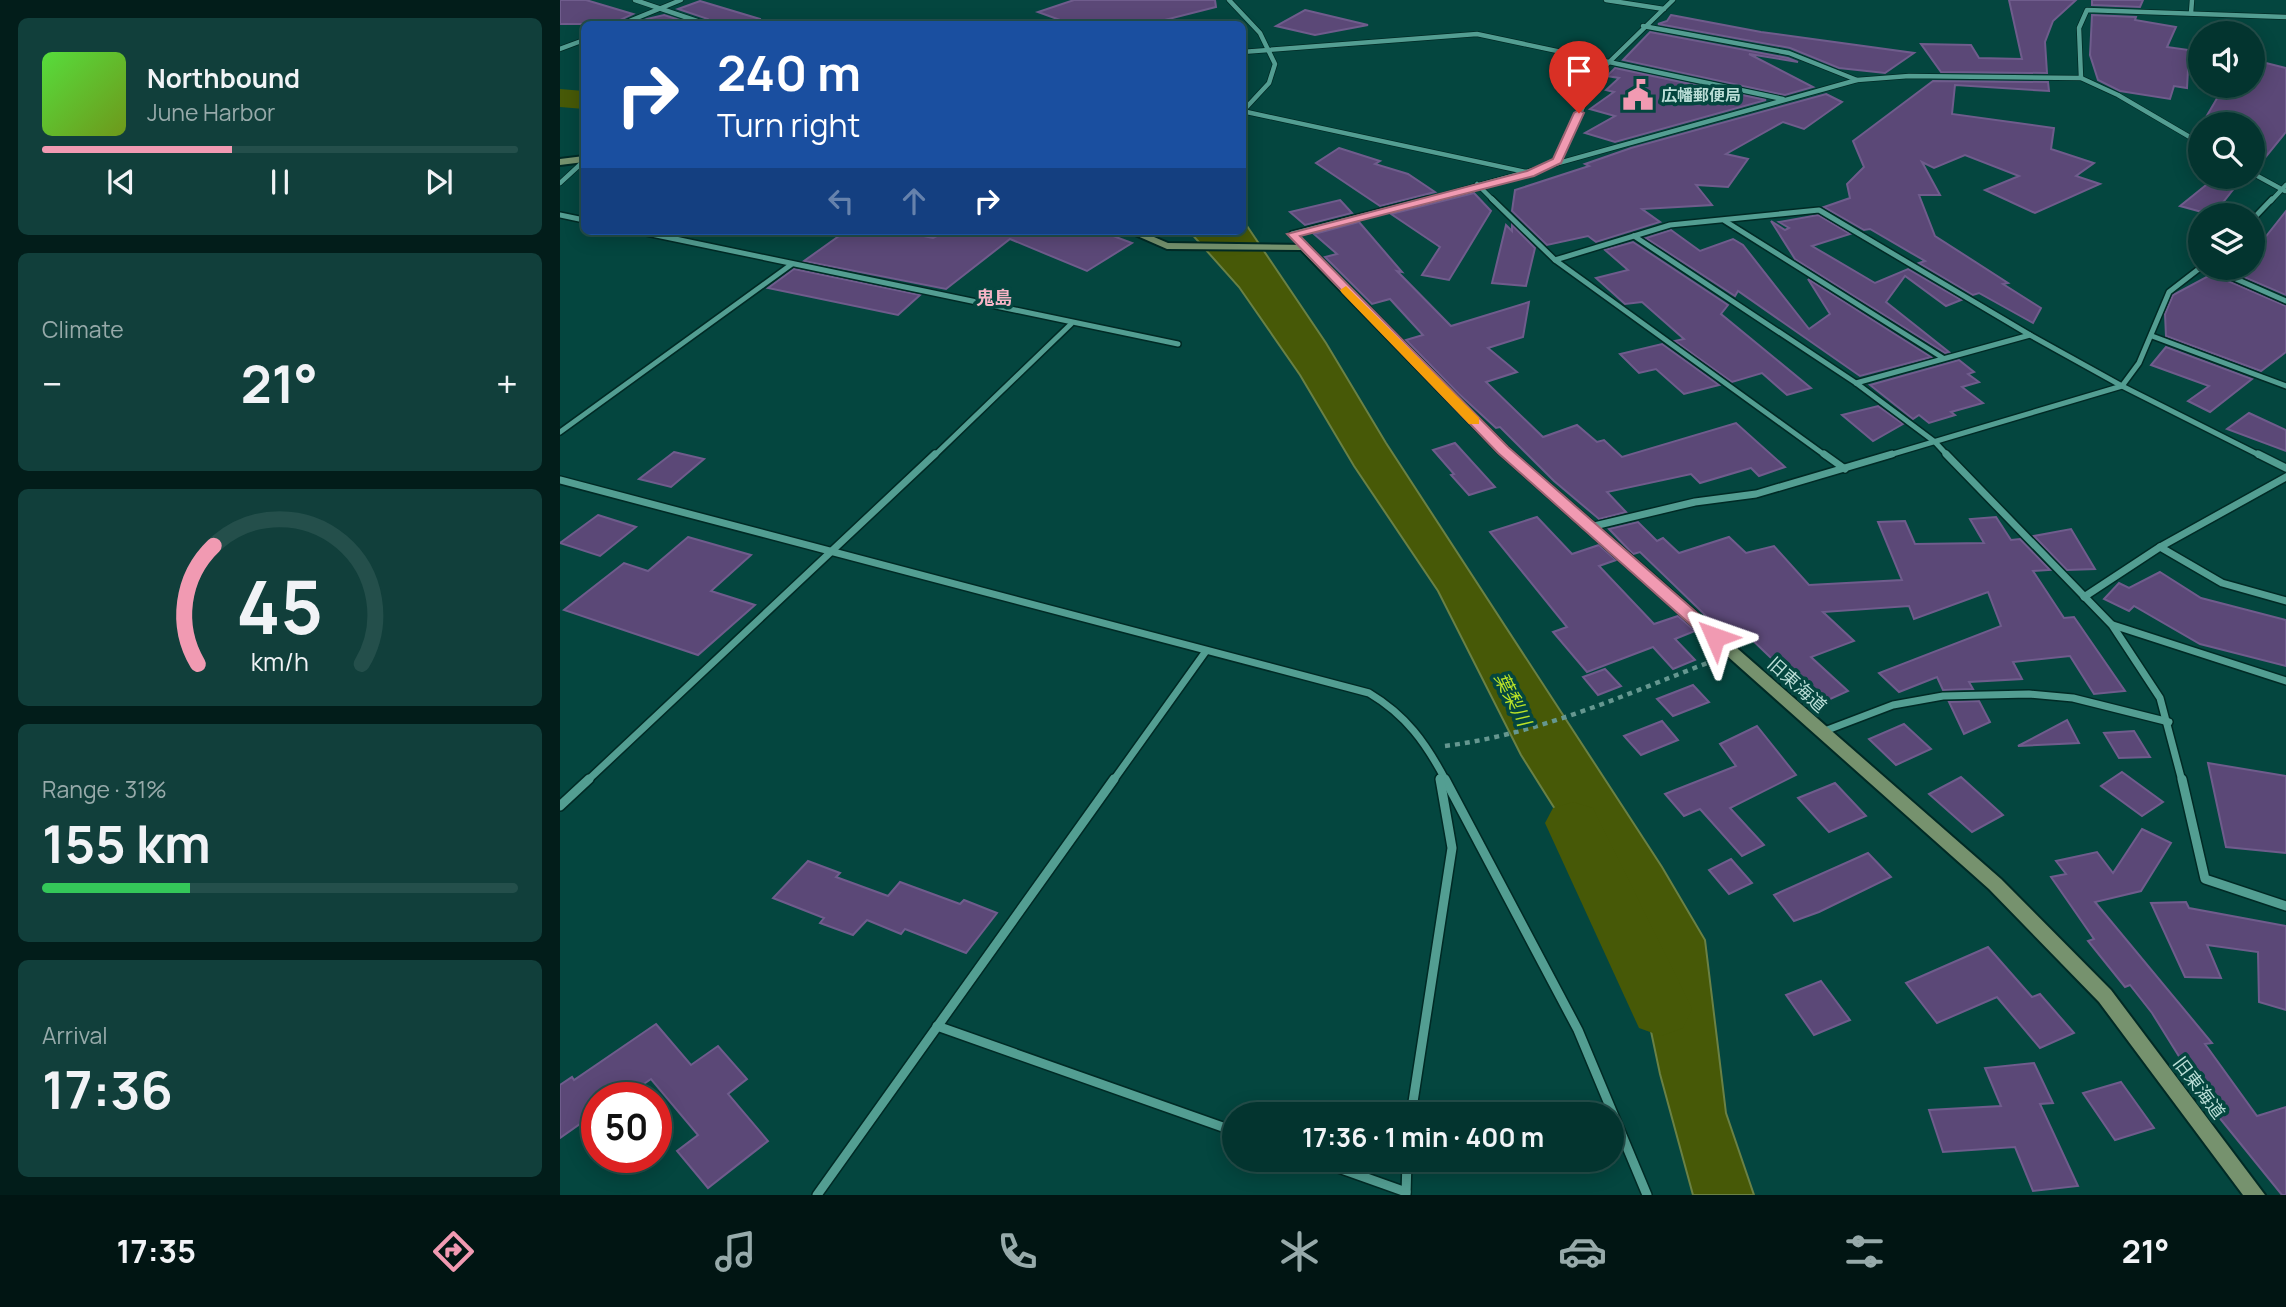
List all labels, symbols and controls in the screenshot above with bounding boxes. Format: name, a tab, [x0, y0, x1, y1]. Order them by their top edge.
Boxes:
map controls	[2188, 21, 2265, 280]
button: sound	[2188, 21, 2265, 98]
text: 240 m	[717, 39, 861, 106]
pin	[1549, 41, 1609, 113]
icon: right	[602, 49, 693, 140]
icon: arrive	[1560, 52, 1598, 90]
text: Northbound	[147, 60, 300, 96]
public building icon: 広幡郵便局	[1621, 78, 1655, 112]
place label: 広幡郵便局	[1661, 84, 1741, 106]
text: June Harbor	[147, 96, 275, 128]
text: Turn right	[717, 103, 860, 147]
button: search	[2188, 112, 2265, 189]
icon: previous	[102, 163, 140, 201]
icon: pause	[261, 163, 299, 201]
icon: next	[420, 163, 458, 201]
icon: left	[822, 182, 860, 220]
icon: ahead	[895, 182, 933, 220]
icon: right	[968, 182, 1006, 220]
button: layers	[2188, 203, 2265, 280]
district label: 鬼島	[976, 285, 1012, 309]
text: Climate	[42, 313, 124, 345]
text: 21°	[241, 348, 318, 419]
text: −	[42, 357, 63, 409]
text: +	[496, 357, 518, 409]
text: 45	[237, 556, 323, 656]
position arrow	[1678, 600, 1752, 674]
text: km/h	[251, 643, 309, 678]
street label: 旧東海道	[1763, 651, 1832, 717]
water label: 葉梨川	[1488, 668, 1538, 732]
text: Range · 31%	[42, 773, 167, 805]
text: 155 km	[42, 808, 211, 879]
text: Arrival	[42, 1019, 108, 1051]
street label: 旧東海道	[2169, 1051, 2231, 1123]
text: 17:36	[42, 1054, 173, 1125]
speed limit sign: 50	[581, 1082, 672, 1173]
text: 17:36 · 1 min · 400 m	[1302, 1119, 1544, 1155]
icon: directions	[429, 1227, 478, 1276]
icon: music	[711, 1227, 760, 1276]
icon: phone	[993, 1227, 1042, 1276]
icon: climate	[1275, 1227, 1324, 1276]
icon: car	[1558, 1227, 1607, 1276]
icon: filters	[1840, 1227, 1889, 1276]
text: 17:35	[117, 1229, 196, 1273]
text: 21°	[2122, 1229, 2169, 1273]

